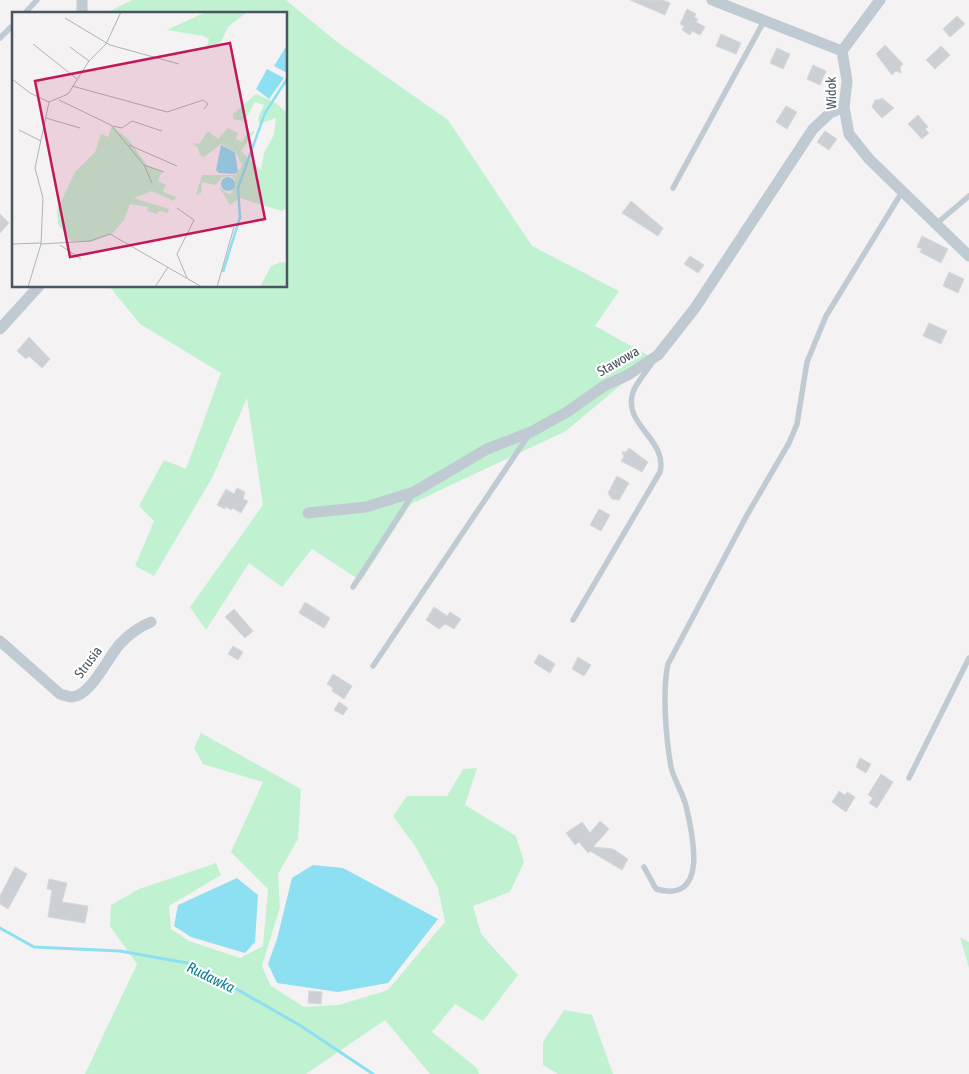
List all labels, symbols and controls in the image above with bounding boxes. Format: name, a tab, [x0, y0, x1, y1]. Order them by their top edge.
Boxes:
inset map	[12, 12, 288, 288]
street label: Widok	[823, 76, 839, 110]
street label: Stawowa	[594, 343, 642, 379]
street label: Strusia	[71, 643, 105, 681]
water label: Rudawka	[184, 958, 238, 996]

